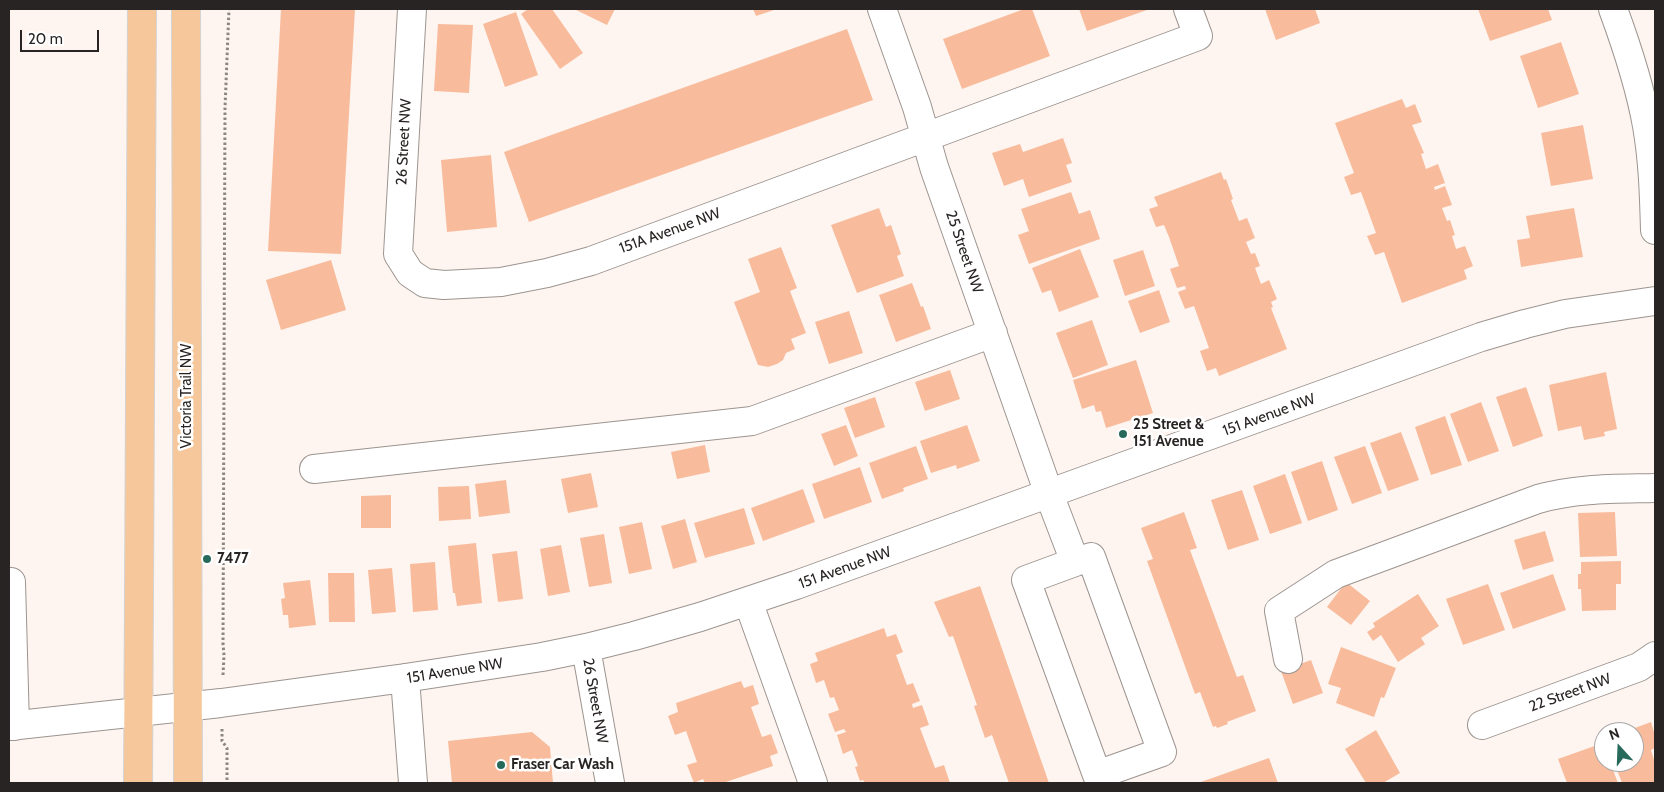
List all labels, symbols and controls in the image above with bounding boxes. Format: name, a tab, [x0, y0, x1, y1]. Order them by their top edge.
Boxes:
scale bar	[22, 20, 101, 52]
text: 20 m	[28, 30, 63, 48]
street label: 26 Street NW	[393, 98, 415, 186]
street label: 151A Avenue NW	[617, 204, 723, 258]
street label: 25 Street NW	[941, 208, 987, 296]
street label: Victoria Trail NW	[178, 344, 196, 448]
street label: 151 Avenue NW	[1220, 390, 1318, 440]
place label: 25 Street & 151 Avenue	[1133, 416, 1204, 451]
marker: 25 Street & 151 Avenue	[1117, 428, 1129, 440]
street label: 151 Avenue NW	[796, 543, 894, 593]
place label: 7477	[217, 550, 249, 568]
marker: 7477	[201, 553, 213, 565]
street label: 151 Avenue NW	[406, 655, 504, 687]
street label: 26 Street NW	[579, 657, 611, 745]
street label: 22 Street NW	[1527, 670, 1613, 716]
north arrow	[1594, 722, 1644, 772]
text: N	[1606, 724, 1622, 744]
place label: Fraser Car Wash	[511, 756, 614, 774]
marker: Fraser Car Wash	[495, 759, 507, 771]

